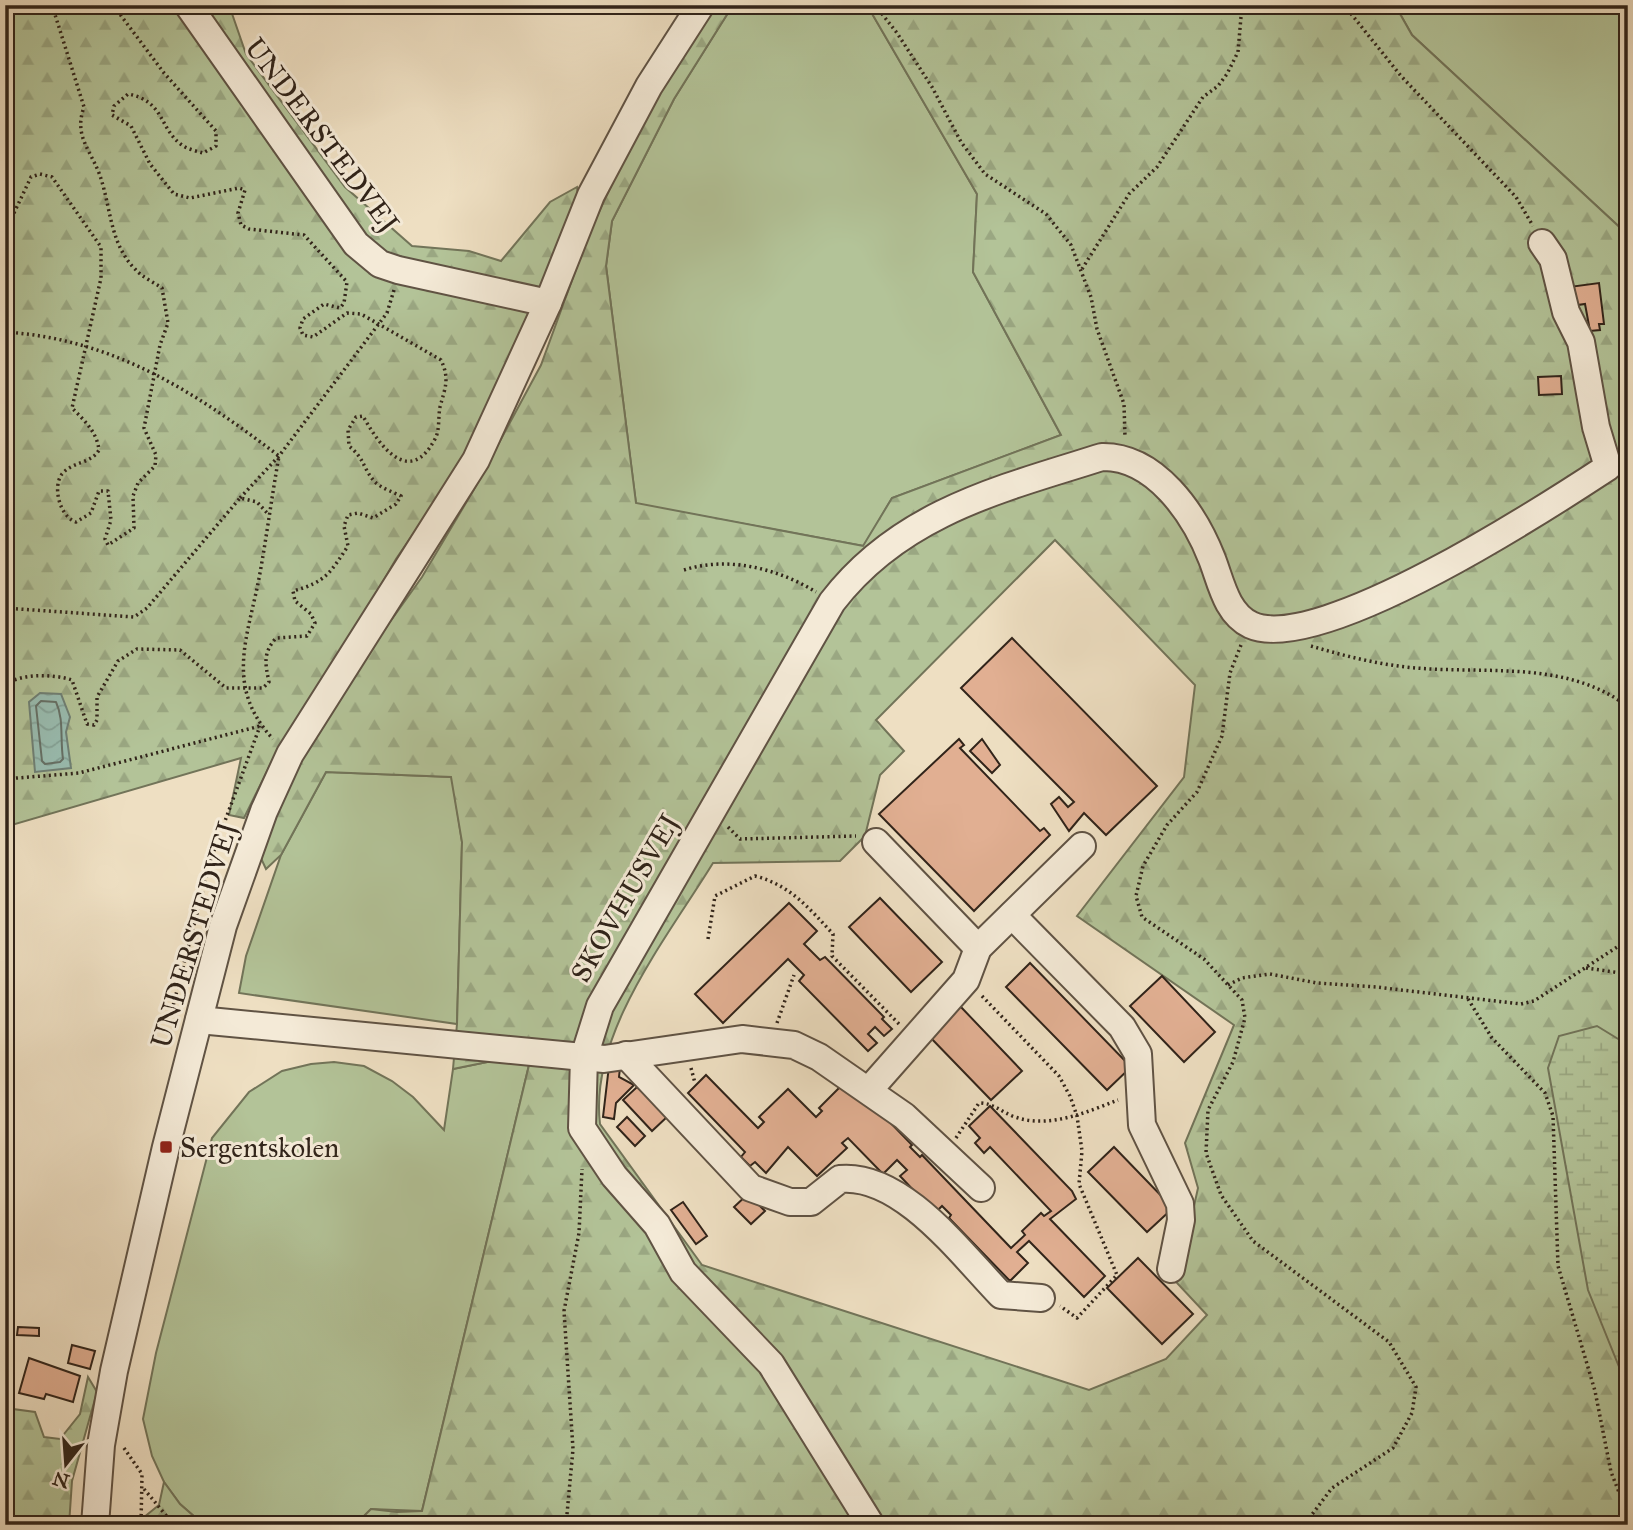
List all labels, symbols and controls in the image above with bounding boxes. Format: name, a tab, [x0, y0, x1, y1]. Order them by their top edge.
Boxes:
street label: UNDERSTEDVEJ	[237, 31, 407, 239]
street label: SKOVHUSVEJ	[563, 808, 687, 988]
street label: UNDERSTEDVEJ	[143, 818, 245, 1052]
place label: Sergentskolen	[180, 1130, 339, 1165]
marker: Sergentskolen	[158, 1139, 174, 1155]
north arrow	[32, 1428, 102, 1498]
text: N	[50, 1466, 72, 1493]

